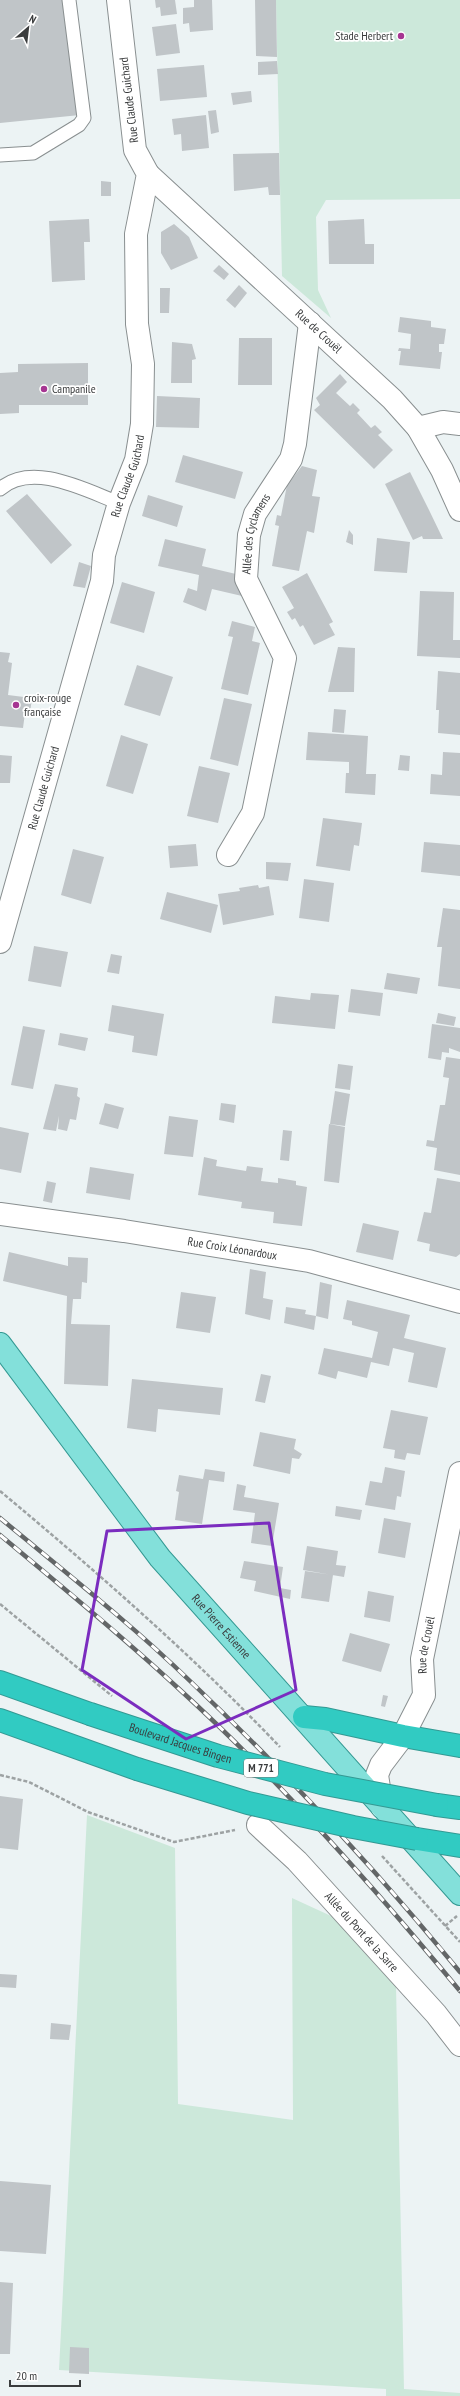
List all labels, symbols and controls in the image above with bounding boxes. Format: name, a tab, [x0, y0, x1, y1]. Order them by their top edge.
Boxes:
north arrow	[8, 8, 48, 48]
text: N	[27, 12, 39, 27]
place label: Stade Herbert	[335, 28, 394, 43]
marker: Stade Herbert	[396, 31, 406, 41]
street label: Rue Claude Guichard	[116, 56, 141, 144]
street label: Rue de Crouël	[292, 306, 345, 356]
place label: Campanile	[52, 381, 96, 396]
marker: Campanile	[39, 384, 49, 394]
street label: Rue Claude Guichard	[107, 434, 147, 519]
street label: Allée des Cyclamens	[238, 491, 273, 575]
place label: croix-rouge française	[24, 690, 71, 719]
marker: croix-rouge française	[11, 700, 21, 710]
street label: Rue Claude Guichard	[24, 744, 62, 831]
street label: Rue Croix Léonardoux	[187, 1233, 278, 1263]
street label: Rue Pierre Estienne	[189, 1591, 254, 1661]
street label: Rue de Crouël	[414, 1615, 438, 1674]
street label: Boulevard Jacques Bingen	[127, 1719, 233, 1766]
road number: M 771	[244, 1759, 278, 1777]
street label: Allée du Pont de la Sarre	[322, 1889, 402, 1975]
scale bar	[10, 2362, 80, 2388]
text: 20 m	[16, 2368, 37, 2383]

